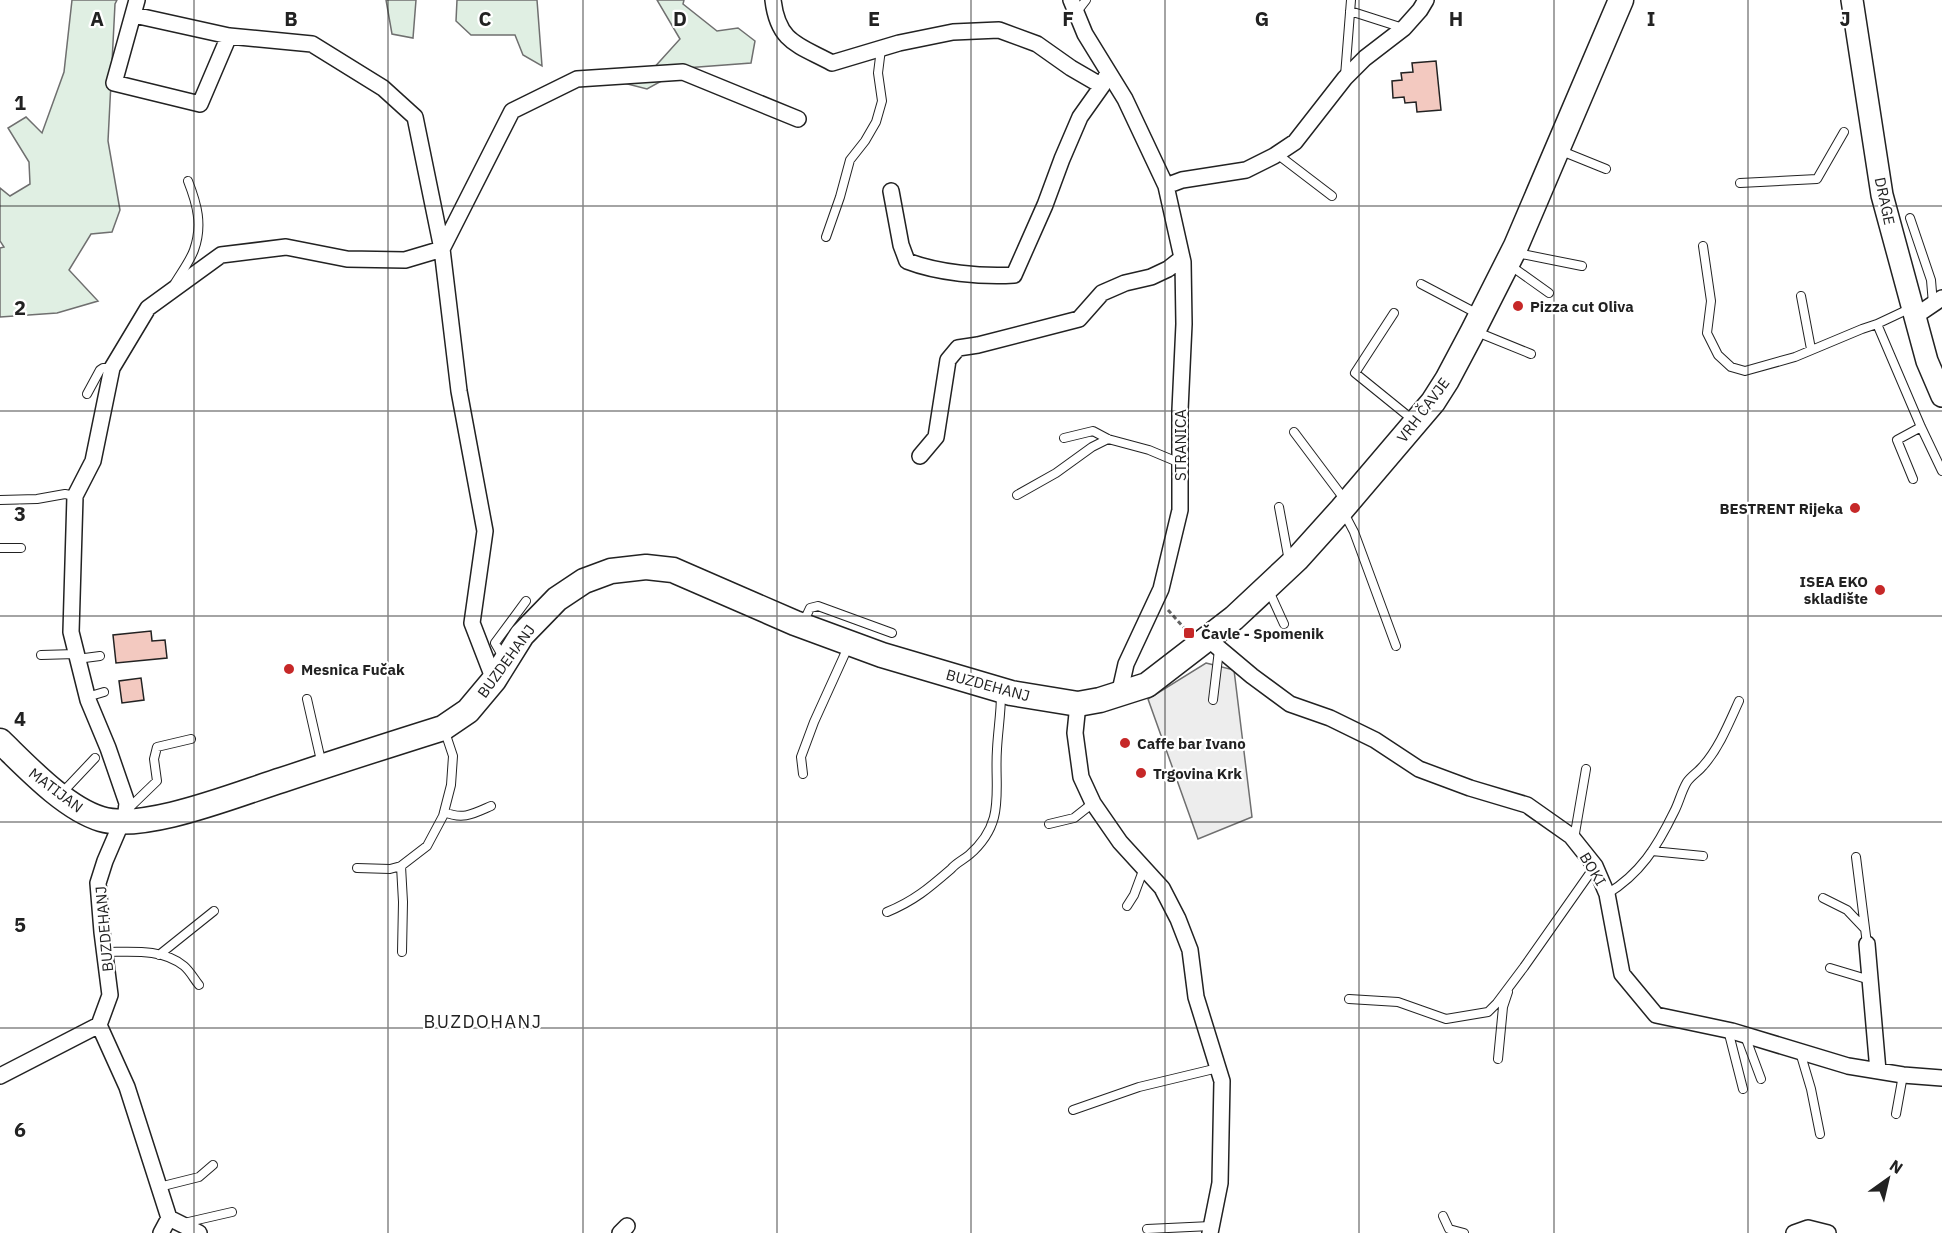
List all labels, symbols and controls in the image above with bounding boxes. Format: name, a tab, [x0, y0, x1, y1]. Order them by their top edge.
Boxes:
text: A	[90, 5, 104, 32]
text: B	[284, 5, 298, 32]
text: C	[478, 5, 492, 32]
text: D	[673, 5, 687, 32]
text: E	[868, 5, 880, 32]
text: F	[1062, 5, 1074, 32]
text: G	[1255, 5, 1269, 32]
text: H	[1449, 5, 1463, 32]
text: I	[1647, 5, 1655, 32]
text: J	[1839, 5, 1851, 32]
text: 1	[14, 89, 26, 116]
street label: DRAGE	[1871, 175, 1899, 227]
text: 2	[14, 294, 26, 321]
place label: Pizza cut Oliva	[1530, 297, 1634, 316]
marker: Pizza cut Oliva	[1511, 299, 1525, 313]
street label: VRH ČAVJE	[1392, 374, 1454, 446]
street label: STRANICA	[1171, 409, 1190, 481]
place label: BESTRENT Rijeka	[1719, 499, 1843, 518]
text: 3	[14, 500, 26, 527]
marker: BESTRENT Rijeka	[1848, 501, 1862, 515]
place label: ISEA EKO skladište	[1800, 572, 1868, 608]
marker: ISEA EKO skladište	[1873, 583, 1887, 597]
street label: BUZDEHANJ	[473, 621, 539, 701]
place label: Čavle - Spomenik	[1201, 624, 1324, 643]
marker: Čavle - Spomenik	[1182, 626, 1196, 640]
place label: Mesnica Fučak	[301, 660, 405, 679]
marker: Mesnica Fučak	[282, 662, 296, 676]
street label: BUZDEHANJ	[944, 665, 1032, 705]
text: 4	[14, 705, 26, 732]
place label: Caffe bar Ivano	[1137, 734, 1246, 753]
marker: Caffe bar Ivano	[1118, 736, 1132, 750]
street label: MATIJAN	[25, 763, 87, 817]
place label: Trgovina Krk	[1153, 764, 1242, 783]
marker: Trgovina Krk	[1134, 766, 1148, 780]
street label: BOKI	[1576, 849, 1610, 889]
street label: BUZDEHANJ	[91, 885, 117, 973]
text: 5	[14, 911, 26, 938]
district label: BUZDOHANJ	[424, 1010, 542, 1033]
text: 6	[14, 1116, 26, 1143]
north arrow	[1858, 1149, 1918, 1209]
text: N	[1886, 1155, 1907, 1178]

